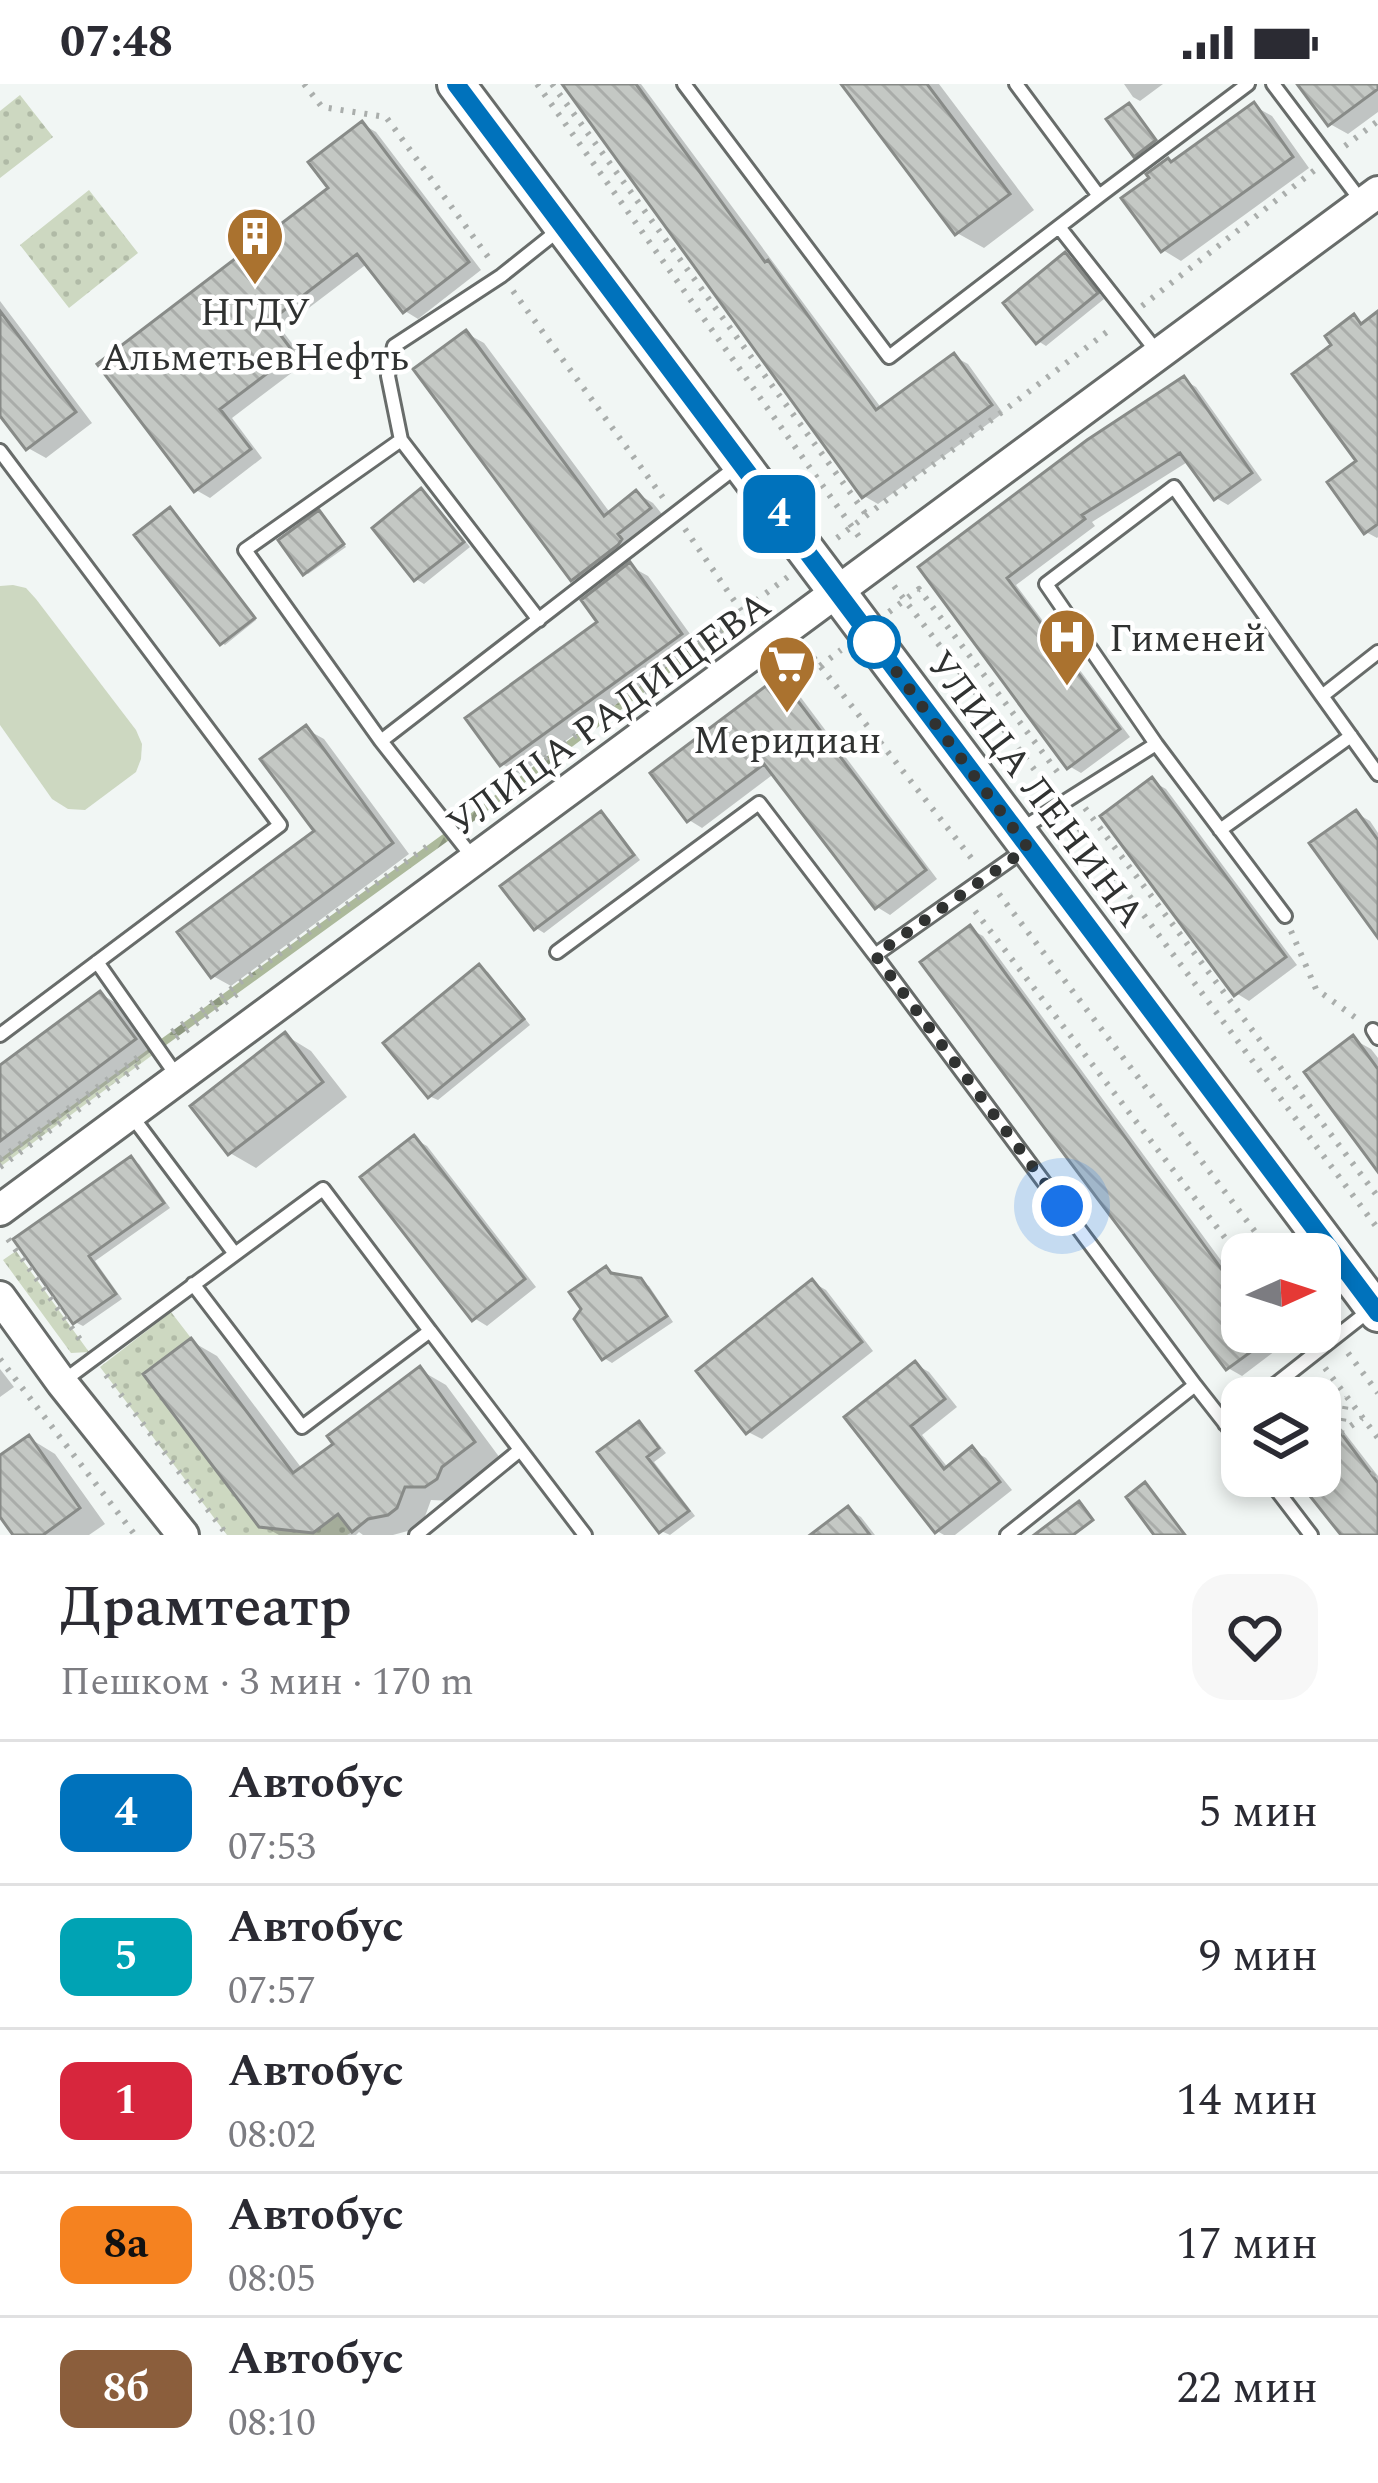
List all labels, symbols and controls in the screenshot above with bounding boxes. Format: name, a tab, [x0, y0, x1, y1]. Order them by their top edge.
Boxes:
text: 07:48	[60, 8, 173, 77]
building icon: НГДУ АльметьевНефть	[224, 205, 286, 287]
place label: НГДУ АльметьевНефть	[101, 284, 409, 388]
line badge: 4	[740, 475, 818, 553]
text: 4	[767, 482, 791, 545]
street label: УЛИЦА РАДИЩЕВА	[435, 577, 784, 853]
hospital icon: Гименей	[1036, 606, 1098, 688]
place label: Гименей	[1109, 610, 1266, 669]
unlabelled marker	[849, 617, 899, 667]
supermarket icon: Меридиан	[756, 633, 818, 715]
street label: УЛИЦА ЛЕНИНА	[911, 638, 1159, 941]
place label: Меридиан	[693, 712, 881, 771]
your location	[1032, 1176, 1092, 1236]
north arrow	[1221, 1233, 1341, 1353]
map controls	[1221, 1233, 1341, 1497]
button: layers	[1221, 1377, 1341, 1497]
text: Драмтеатр	[60, 1565, 352, 1651]
button: heart	[1192, 1574, 1318, 1700]
text: Пешком · 3 мин · 170 m	[60, 1653, 474, 1712]
text: Автобус	[228, 1749, 404, 1818]
text: 5 мин	[1199, 1778, 1318, 1847]
text: 4	[114, 1781, 138, 1844]
text: 07:53	[228, 1818, 316, 1877]
text: Автобус	[228, 1893, 404, 1962]
text: 9 мин	[1199, 1922, 1318, 1991]
text: 5	[114, 1925, 138, 1988]
text: 07:57	[228, 1962, 316, 2021]
text: Автобус	[228, 2037, 404, 2106]
text: 14 мин	[1176, 2066, 1318, 2135]
text: 1	[114, 2069, 138, 2132]
text: 08:02	[228, 2106, 316, 2165]
text: Автобус	[228, 2181, 404, 2250]
text: 17 мин	[1176, 2210, 1318, 2279]
text: 8а	[103, 2213, 149, 2276]
text: 08:05	[228, 2250, 316, 2309]
text: Автобус	[228, 2325, 404, 2394]
text: 22 мин	[1176, 2354, 1318, 2423]
text: 8б	[103, 2357, 149, 2420]
text: 08:10	[228, 2394, 316, 2453]

